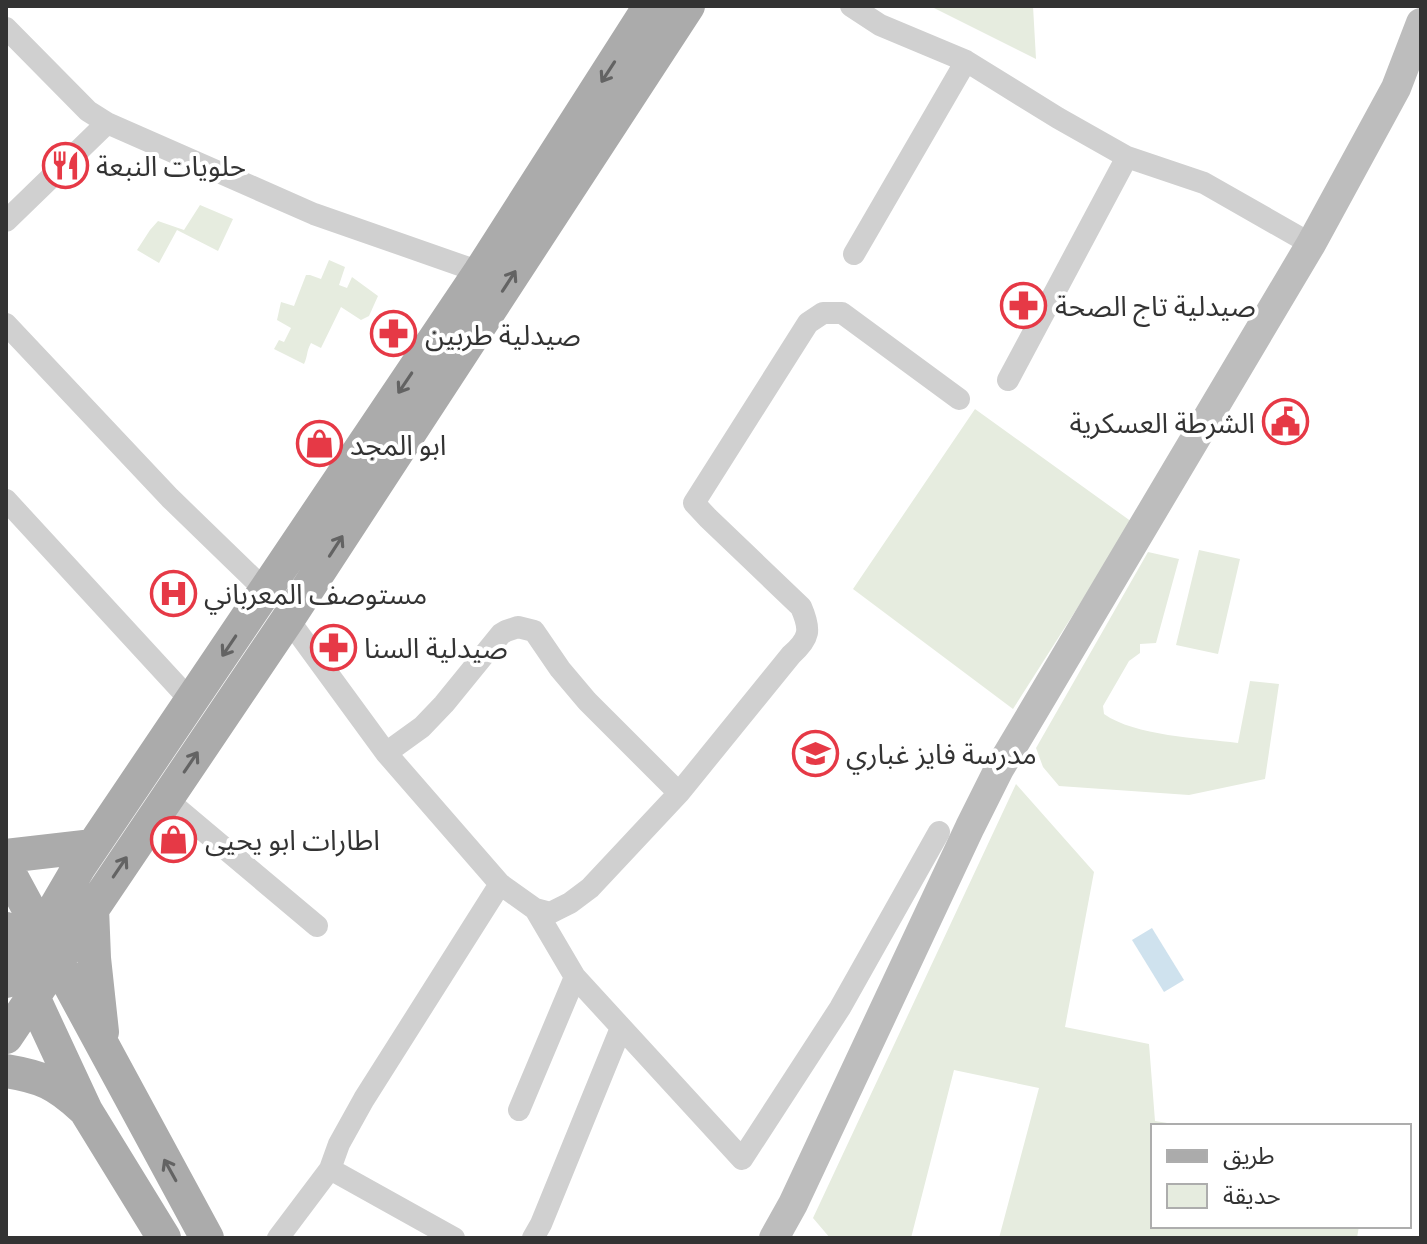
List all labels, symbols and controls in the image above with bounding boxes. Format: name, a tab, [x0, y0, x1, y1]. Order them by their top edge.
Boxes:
one-way arrow	[600, 60, 616, 83]
restaurant icon: حلويات النبعة	[41, 141, 89, 189]
place label: حلويات النبعة	[96, 148, 246, 183]
one-way arrow	[501, 270, 517, 293]
pharmacy icon: صيدلية تاج الصحة	[1000, 281, 1048, 329]
place label: صيدلية تاج الصحة	[1055, 288, 1256, 327]
pharmacy icon: صيدلية طربين	[370, 310, 418, 358]
place label: صيدلية طربين	[425, 317, 581, 352]
one-way arrow	[397, 372, 413, 394]
public building icon: الشرطة العسكرية	[1262, 398, 1310, 446]
place label: الشرطة العسكرية	[1069, 405, 1255, 440]
shop icon: ابو المجد	[295, 420, 343, 468]
place label: ابو المجد	[350, 427, 447, 462]
one-way arrow	[327, 535, 344, 557]
hospital icon: مستوصف المعرباني	[149, 569, 197, 617]
place label: مستوصف المعرباني	[204, 576, 427, 615]
pharmacy icon: صيدلية السنا	[309, 623, 357, 671]
place label: صيدلية السنا	[364, 630, 508, 664]
one-way arrow	[221, 634, 237, 657]
school or university icon: مدرسة فايز غباري	[791, 729, 839, 777]
place label: مدرسة فايز غباري	[846, 736, 1037, 775]
one-way arrow	[183, 751, 199, 773]
shop icon: اطارات ابو يحيى	[150, 815, 198, 863]
place label: اطارات ابو يحيى	[205, 822, 380, 857]
one-way arrow	[112, 857, 128, 879]
legend	[1151, 1124, 1411, 1228]
text: طريق	[1223, 1140, 1275, 1171]
one-way arrow	[161, 1158, 177, 1182]
text: حديقة	[1223, 1180, 1281, 1209]

